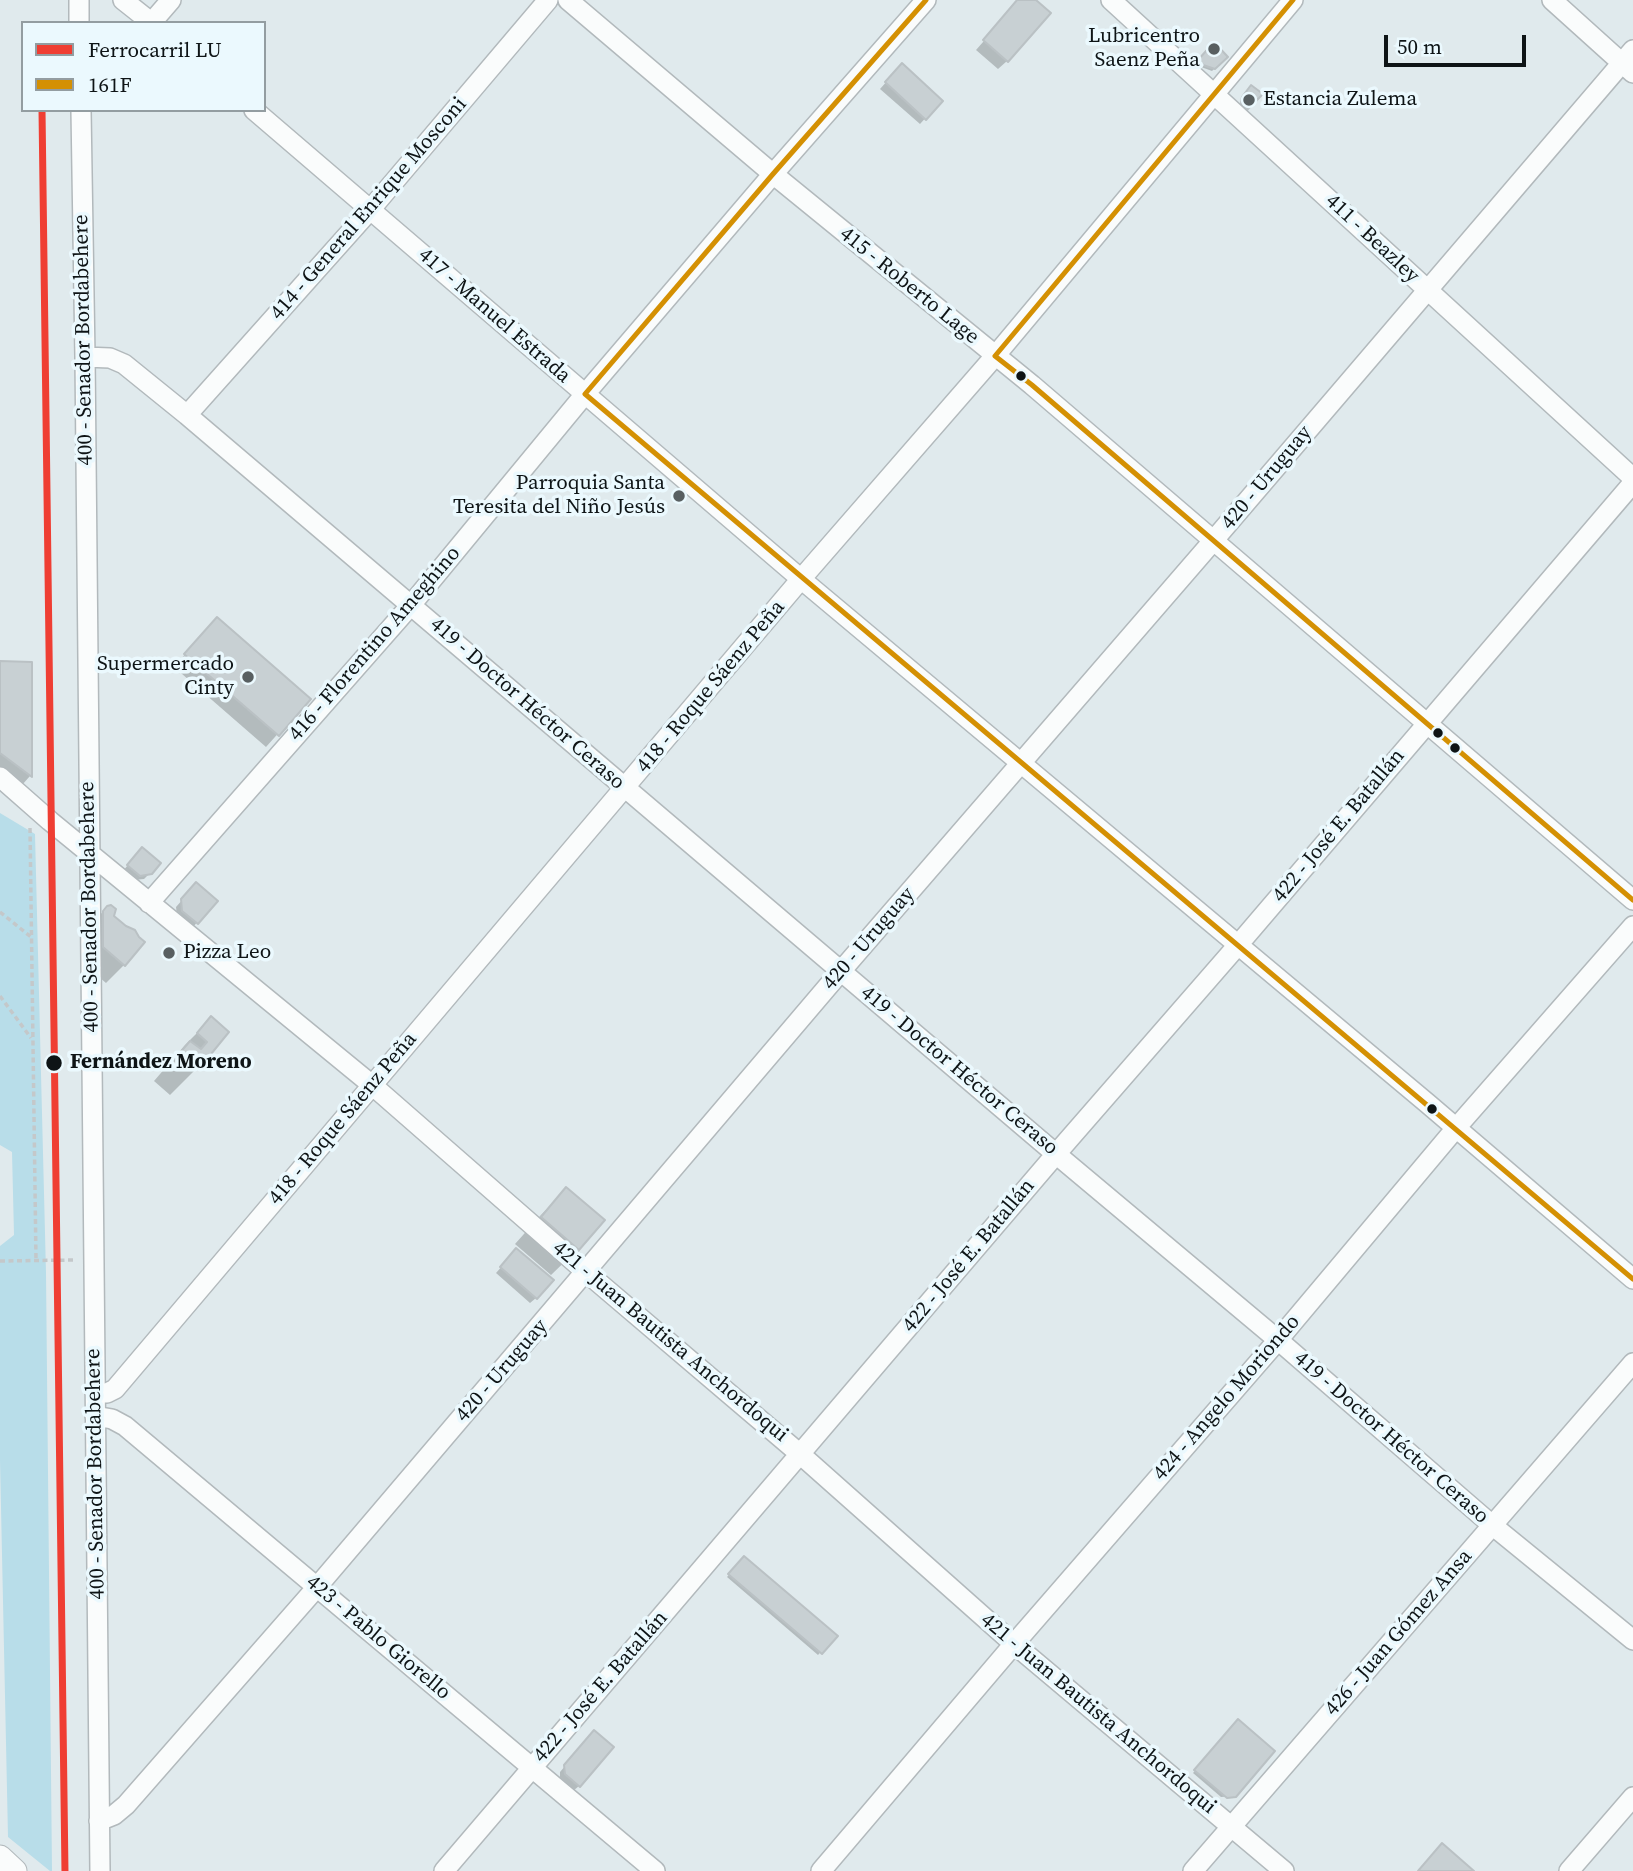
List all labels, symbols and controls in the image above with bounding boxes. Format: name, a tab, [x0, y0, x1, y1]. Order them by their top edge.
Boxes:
legend	[21, 21, 266, 112]
scale bar	[1388, 21, 1530, 65]
place label: Lubricentro Saenz Peña	[1088, 24, 1200, 74]
text: 50 m	[1397, 32, 1442, 61]
text: Ferrocarril LU	[88, 35, 222, 64]
marker: Lubricentro Saenz Peña	[1206, 41, 1222, 57]
text: 161F	[88, 70, 132, 99]
place label: Estancia Zulema	[1263, 87, 1417, 113]
marker: Estancia Zulema	[1241, 92, 1257, 108]
street label: 414 - General Enrique Mosconi	[265, 93, 473, 325]
street label: 411 - Beazley	[1320, 189, 1424, 289]
street label: 400 - Senador Bordabehere	[69, 214, 99, 466]
street label: 415 - Roberto Lage	[834, 222, 984, 350]
street label: 417 - Manuel Estrada	[413, 243, 575, 389]
unlabelled marker	[1014, 369, 1028, 383]
street label: 420 - Uruguay	[1216, 421, 1318, 535]
place label: Parroquia Santa Teresita del Niño Jesús	[453, 471, 665, 521]
marker: Parroquia Santa Teresita del Niño Jesús	[671, 488, 687, 504]
street label: 416 - Florentino Ameghino	[284, 542, 466, 746]
street label: 418 - Roque Sáenz Peña	[631, 596, 791, 778]
street label: 419 - Doctor Héctor Ceraso	[424, 613, 630, 795]
place label: Supermercado Cinty	[97, 652, 234, 702]
marker: Supermercado Cinty	[240, 669, 256, 685]
unlabelled marker	[1431, 726, 1445, 740]
unlabelled marker	[1448, 741, 1462, 755]
street label: 422 - José E. Batallán	[1268, 744, 1410, 908]
street label: 400 - Senador Bordabehere	[75, 781, 105, 1033]
street label: 420 - Uruguay	[818, 883, 920, 995]
place label: Pizza Leo	[183, 940, 271, 966]
marker: Pizza Leo	[161, 945, 177, 961]
street label: 419 - Doctor Héctor Ceraso	[855, 981, 1063, 1161]
street label: 418 - Roque Sáenz Peña	[263, 1028, 423, 1210]
place label: Fernández Moreno	[70, 1050, 251, 1076]
marker: Fernández Moreno	[44, 1053, 64, 1073]
unlabelled marker	[1425, 1102, 1439, 1116]
street label: 422 - José E. Batallán	[898, 1174, 1040, 1338]
street label: 421 - Juan Bautista Anchordoqui	[547, 1236, 793, 1448]
street label: 424 - Angelo Moriondo	[1148, 1310, 1306, 1486]
street label: 420 - Uruguay	[451, 1315, 553, 1427]
street label: 419 - Doctor Héctor Ceraso	[1288, 1347, 1494, 1529]
street label: 400 - Senador Bordabehere	[81, 1348, 111, 1600]
street label: 426 - Juan Gómez Ansa	[1320, 1545, 1478, 1721]
street label: 423 - Pablo Giorello	[301, 1570, 455, 1706]
street label: 422 - José E. Batallán	[528, 1606, 674, 1768]
street label: 421 - Juan Bautista Anchordoqui	[975, 1608, 1221, 1820]

